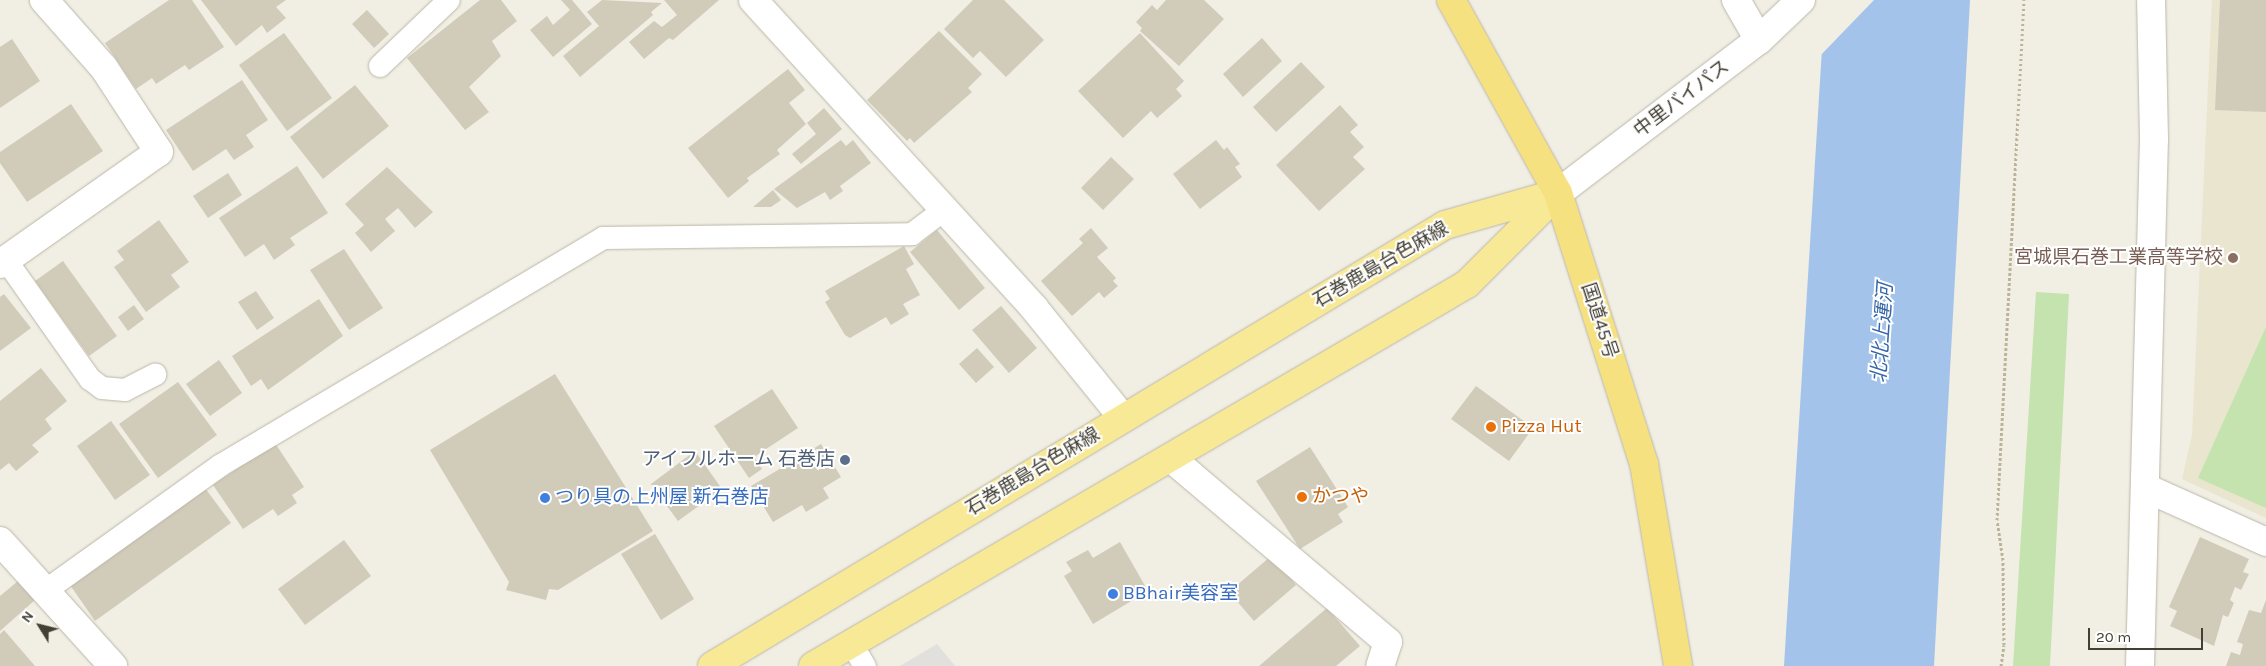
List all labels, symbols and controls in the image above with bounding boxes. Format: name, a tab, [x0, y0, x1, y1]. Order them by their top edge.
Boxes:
street label: 中里バイパス	[1630, 56, 1734, 142]
street label: 石巻鹿島台色麻線	[1309, 217, 1453, 313]
place label: 宮城県石巻工業高等学校	[2014, 247, 2223, 269]
marker: 宮城県石巻工業高等学校	[2227, 252, 2239, 264]
street label: 国道45号	[1576, 280, 1622, 362]
water label: 北北上運河	[1867, 282, 1897, 384]
place label: Pizza Hut	[1501, 416, 1582, 438]
marker: Pizza Hut	[1485, 421, 1497, 433]
street label: 石巻鹿島台色麻線	[962, 423, 1104, 521]
place label: アイフルホーム 石巻店	[640, 449, 835, 471]
marker: アイフルホーム 石巻店	[839, 454, 851, 466]
place label: かつや	[1312, 486, 1369, 508]
place label: つり具の上州屋 新石巻店	[555, 487, 769, 509]
marker: かつや	[1296, 491, 1308, 503]
marker: つり具の上州屋 新石巻店	[539, 492, 551, 504]
place label: BBhair美容室	[1123, 583, 1238, 605]
marker: BBhair美容室	[1107, 588, 1119, 600]
north arrow	[15, 601, 65, 651]
text: N	[18, 608, 37, 626]
scale bar	[2091, 618, 2206, 650]
text: 20 m	[2096, 628, 2131, 646]

